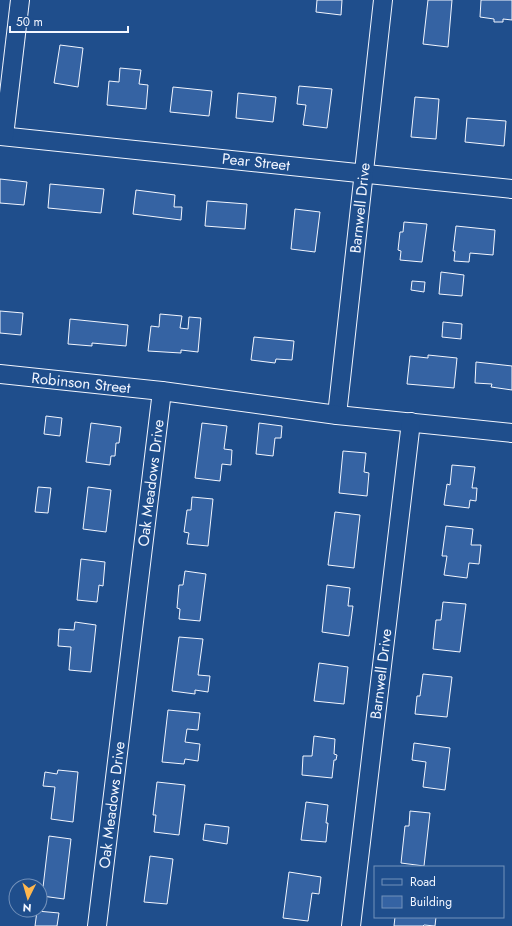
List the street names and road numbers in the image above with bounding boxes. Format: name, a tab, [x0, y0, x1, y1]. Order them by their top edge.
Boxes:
street label: Pear Street	[221, 147, 291, 177]
street label: Barnwell Drive	[344, 161, 376, 254]
street label: Robinson Street	[30, 367, 132, 399]
street label: Oak Meadows Drive	[132, 418, 170, 548]
street label: Barnwell Drive	[365, 627, 397, 720]
street label: Oak Meadows Drive	[93, 740, 131, 870]

